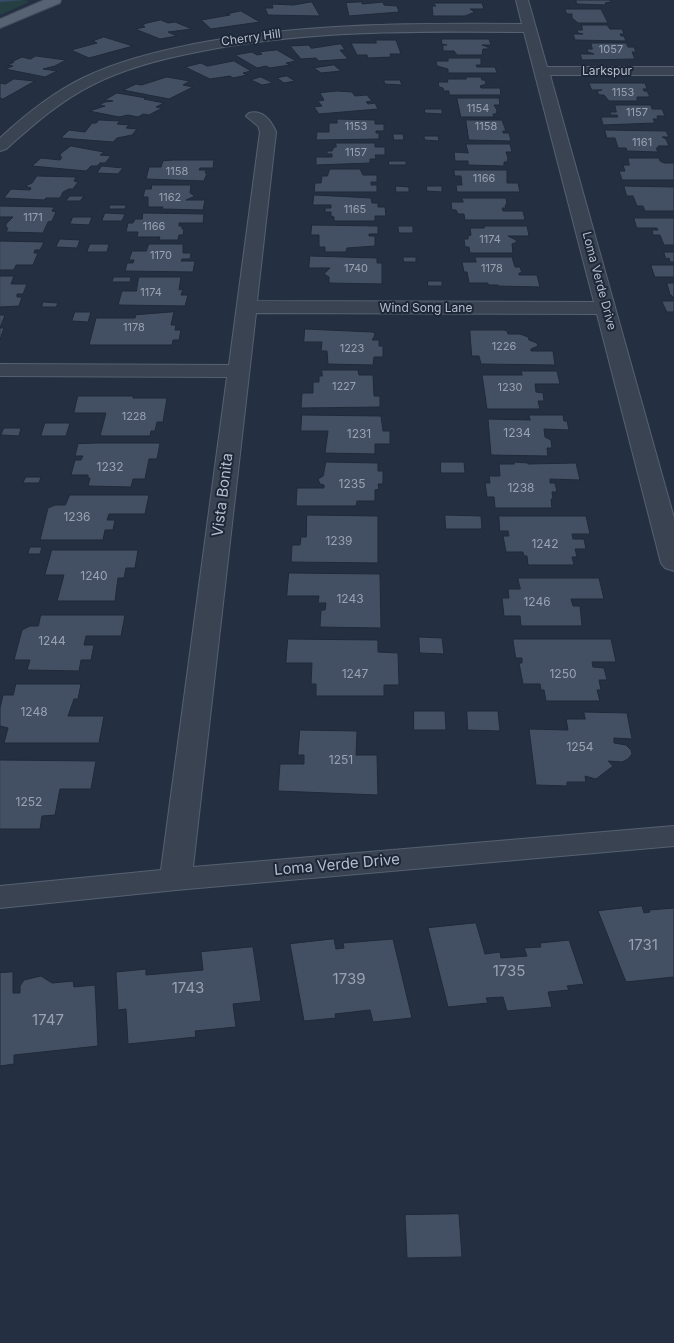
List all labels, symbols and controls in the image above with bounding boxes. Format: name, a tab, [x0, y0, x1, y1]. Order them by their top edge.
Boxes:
street label: Cherry Hill	[220, 27, 282, 49]
house number: 1057	[599, 43, 623, 57]
street label: Larkspur	[582, 64, 632, 78]
house number: 1153	[612, 86, 634, 100]
house number: 1154	[467, 102, 489, 116]
house number: 1157	[626, 106, 648, 120]
house number: 1153	[345, 120, 367, 134]
house number: 1158	[475, 120, 497, 134]
house number: 1161	[632, 136, 652, 150]
house number: 1157	[345, 146, 367, 160]
house number: 1158	[166, 165, 188, 179]
house number: 1166	[473, 172, 495, 186]
house number: 1162	[159, 191, 181, 205]
house number: 1165	[344, 203, 366, 217]
house number: 1171	[23, 211, 43, 225]
house number: 1166	[143, 220, 165, 234]
street label: Loma Verde Drive	[579, 230, 619, 332]
house number: 1174	[479, 233, 501, 247]
house number: 1170	[150, 249, 172, 263]
house number: 1740	[344, 262, 368, 276]
house number: 1178	[481, 262, 503, 276]
house number: 1174	[140, 286, 162, 300]
street label: Wind Song Lane	[380, 301, 472, 315]
house number: 1178	[123, 321, 145, 335]
house number: 1226	[492, 340, 516, 354]
house number: 1223	[340, 342, 364, 356]
house number: 1227	[332, 380, 356, 394]
house number: 1230	[498, 381, 522, 395]
house number: 1228	[122, 410, 146, 424]
house number: 1234	[503, 426, 531, 440]
house number: 1231	[347, 427, 371, 441]
street label: Vista Bonita	[209, 452, 237, 538]
house number: 1232	[97, 460, 123, 474]
house number: 1235	[339, 477, 365, 491]
house number: 1238	[507, 481, 535, 495]
house number: 1236	[63, 510, 91, 524]
house number: 1239	[325, 534, 353, 548]
house number: 1242	[531, 537, 559, 551]
house number: 1240	[80, 569, 108, 583]
house number: 1243	[336, 592, 364, 606]
house number: 1246	[523, 595, 551, 609]
house number: 1244	[38, 634, 66, 648]
house number: 1247	[342, 667, 368, 681]
house number: 1250	[549, 667, 577, 681]
house number: 1248	[20, 705, 48, 719]
house number: 1254	[566, 740, 594, 754]
house number: 1251	[329, 753, 353, 767]
house number: 1252	[16, 795, 42, 809]
street label: Loma Verde Drive	[273, 851, 401, 879]
house number: 1731	[628, 936, 658, 954]
house number: 1735	[493, 962, 525, 980]
house number: 1739	[333, 970, 365, 988]
house number: 1743	[172, 979, 204, 997]
house number: 1747	[32, 1011, 64, 1029]

